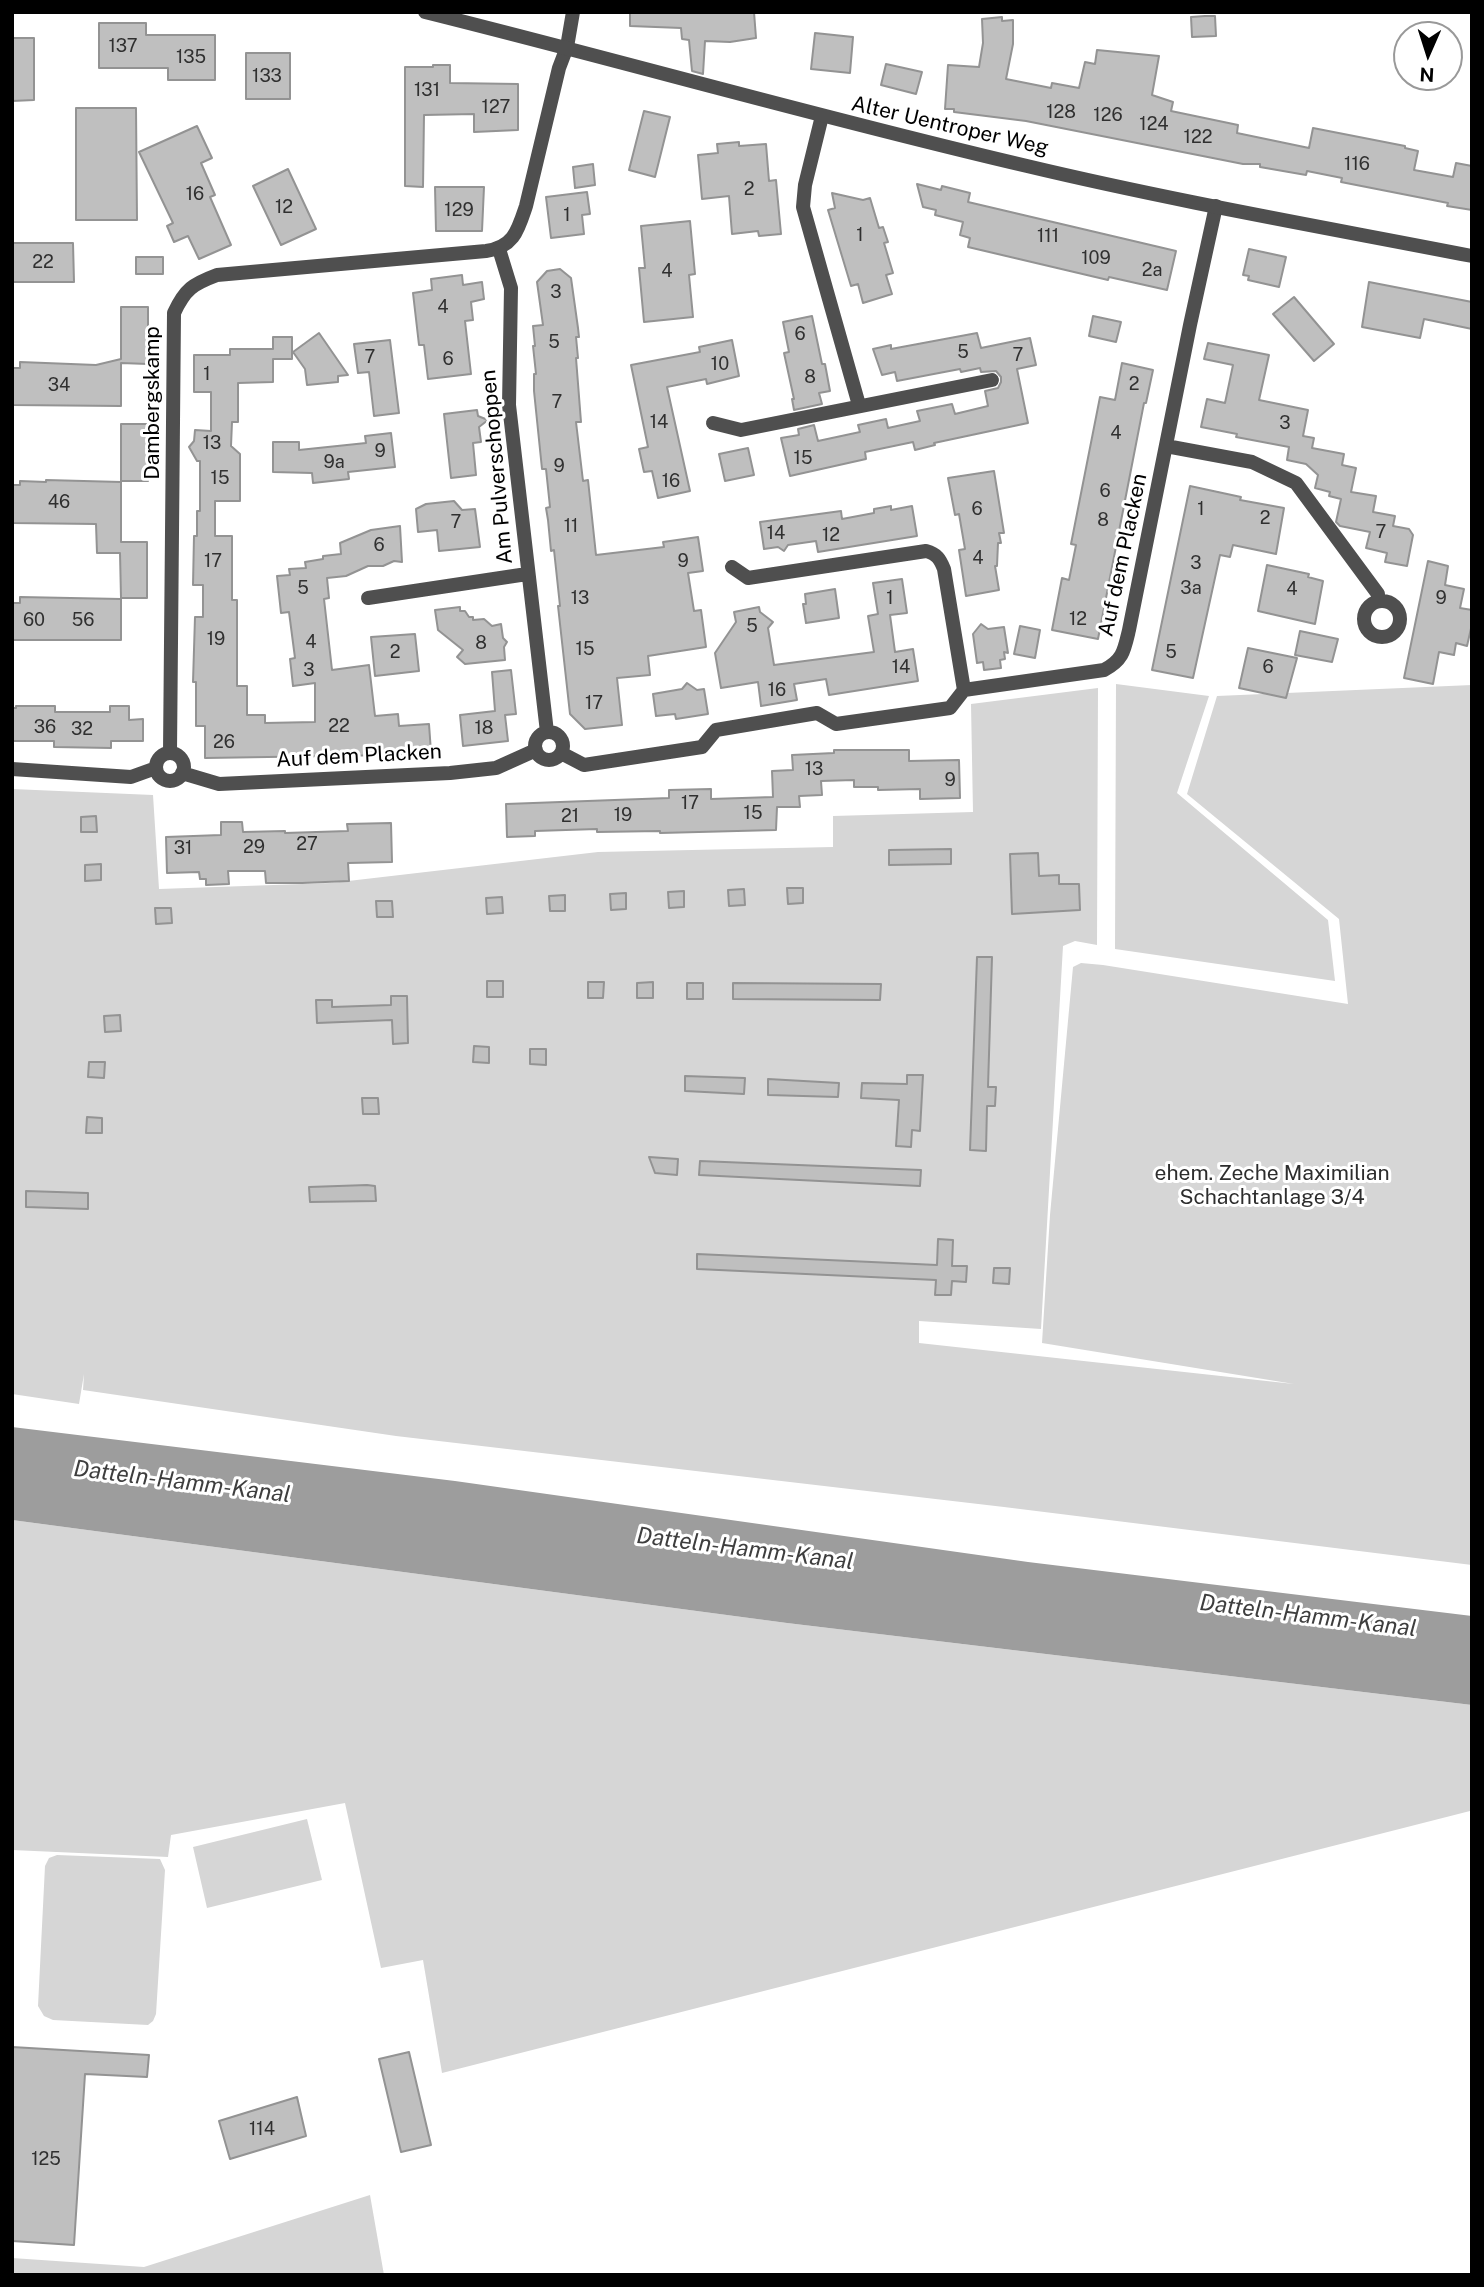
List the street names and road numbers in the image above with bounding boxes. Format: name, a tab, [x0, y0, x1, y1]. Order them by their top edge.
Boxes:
street label: Alter Uentroper Weg	[849, 91, 1051, 161]
street label: Dambergskamp	[140, 326, 166, 480]
street label: Am Pulverschoppen	[476, 369, 518, 565]
street label: Auf dem Placken	[1093, 471, 1153, 639]
street label: Auf dem Placken	[276, 739, 442, 773]

